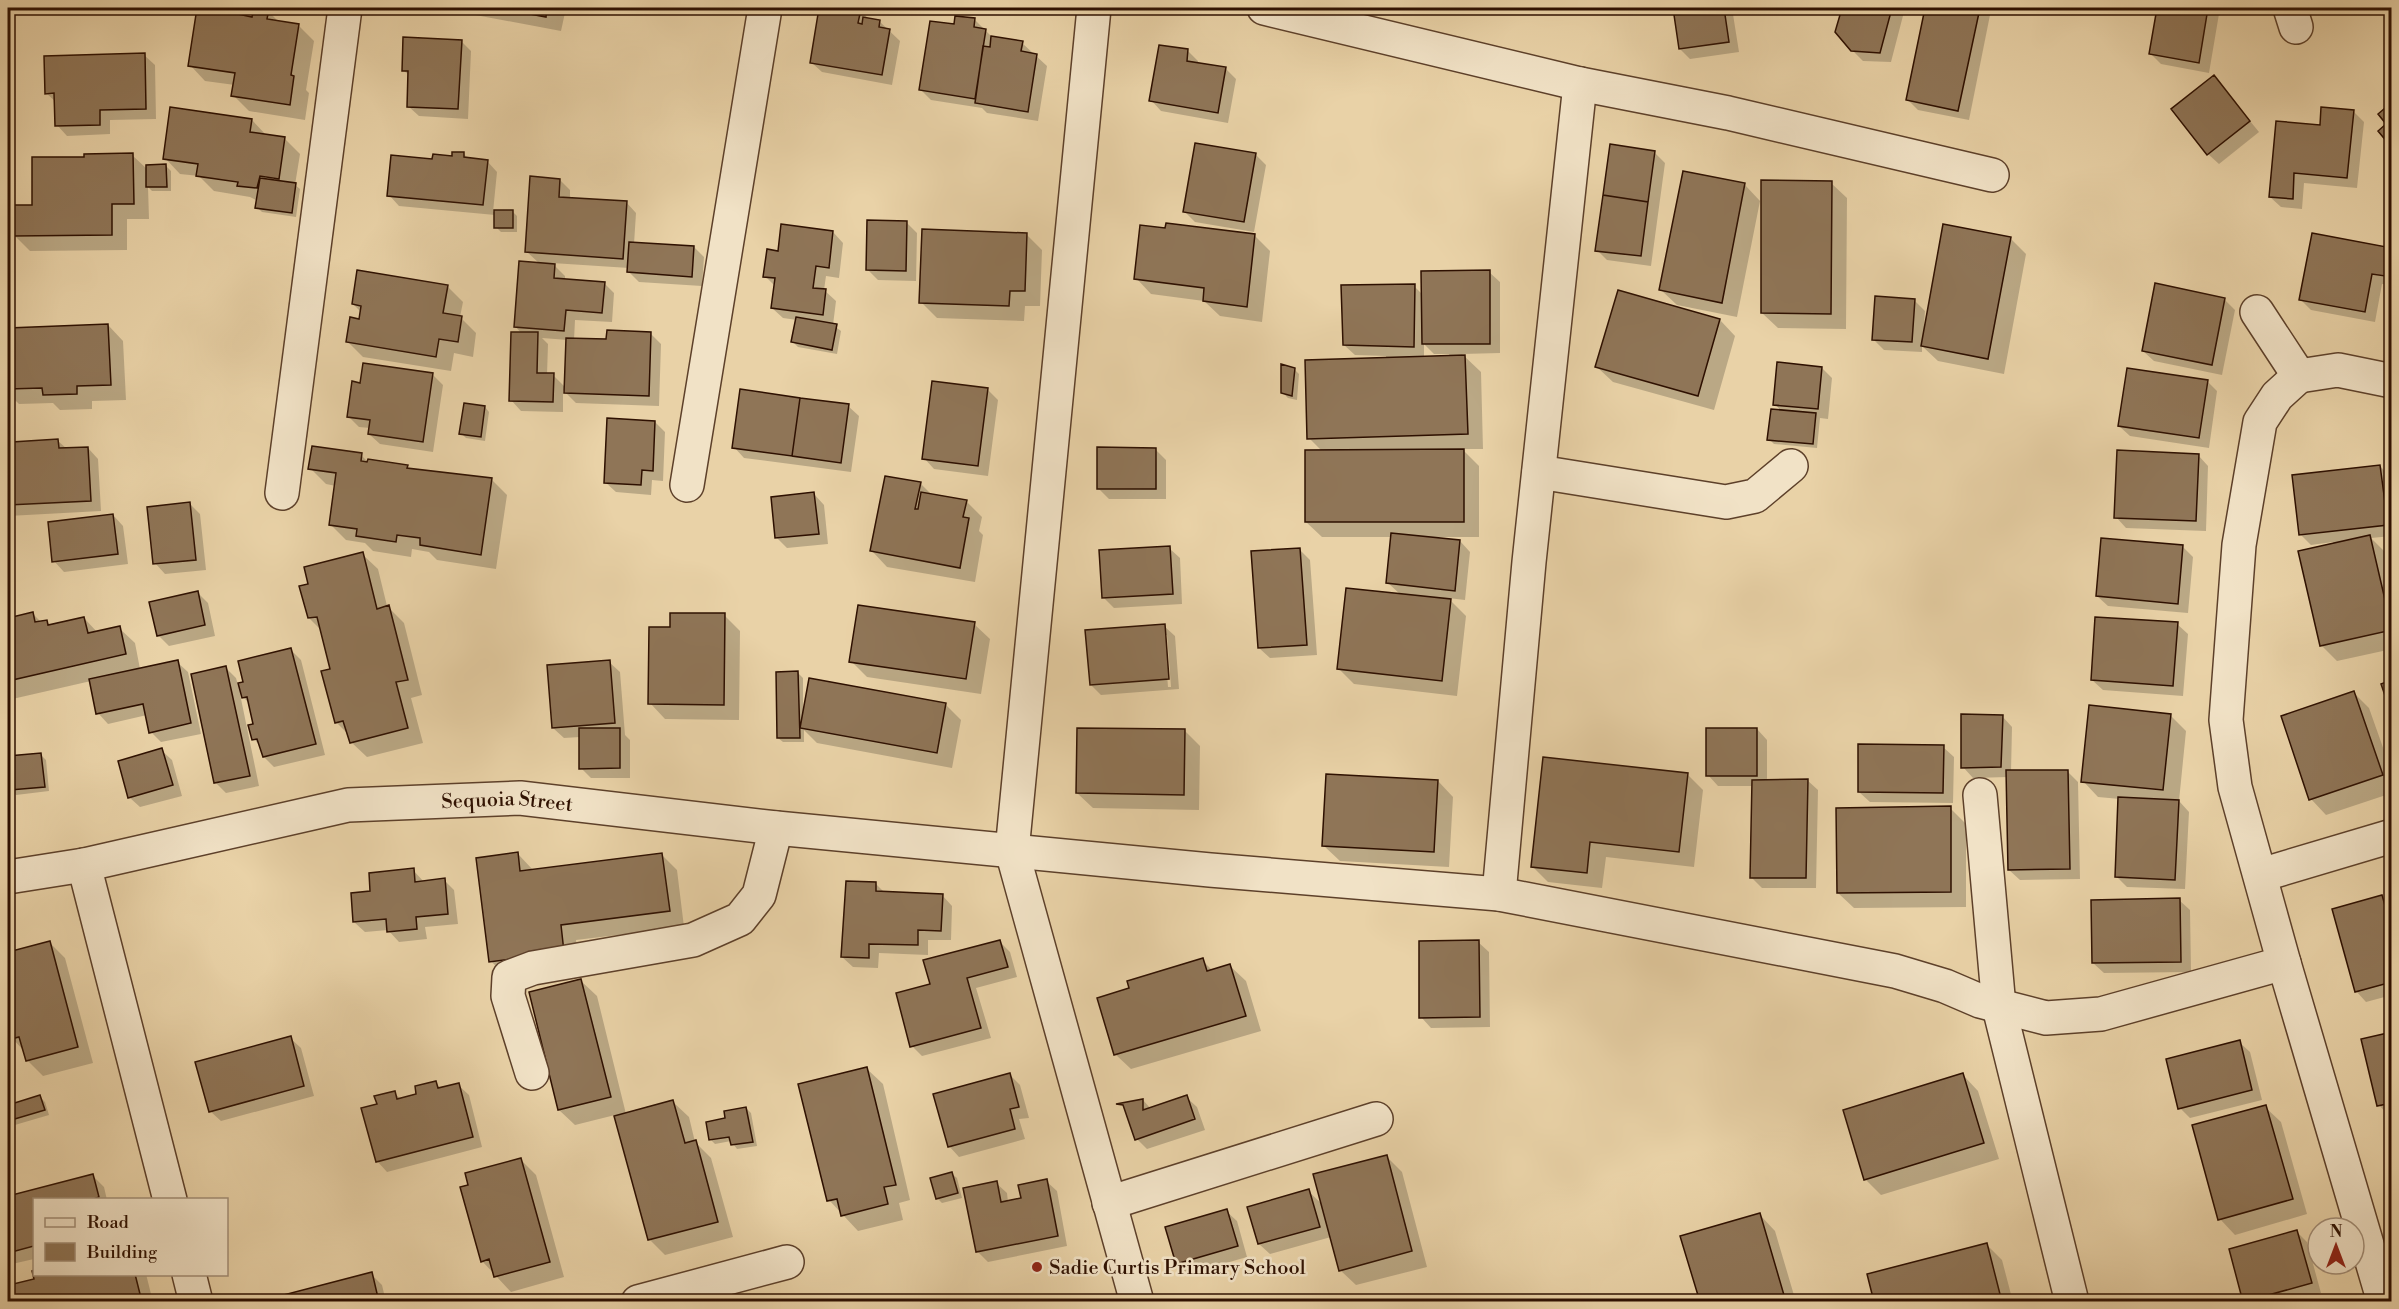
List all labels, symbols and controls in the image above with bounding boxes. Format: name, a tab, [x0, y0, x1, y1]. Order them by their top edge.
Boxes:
street label: Sequoia Street	[441, 787, 574, 818]
legend	[33, 1198, 228, 1276]
text: Road	[87, 1211, 130, 1234]
north arrow	[2306, 1216, 2366, 1276]
text: N	[2330, 1222, 2343, 1242]
text: Building	[86, 1241, 158, 1264]
place label: Sadie Curtis Primary School	[1049, 1256, 1306, 1281]
marker: Sadie Curtis Primary School	[1030, 1260, 1044, 1274]

